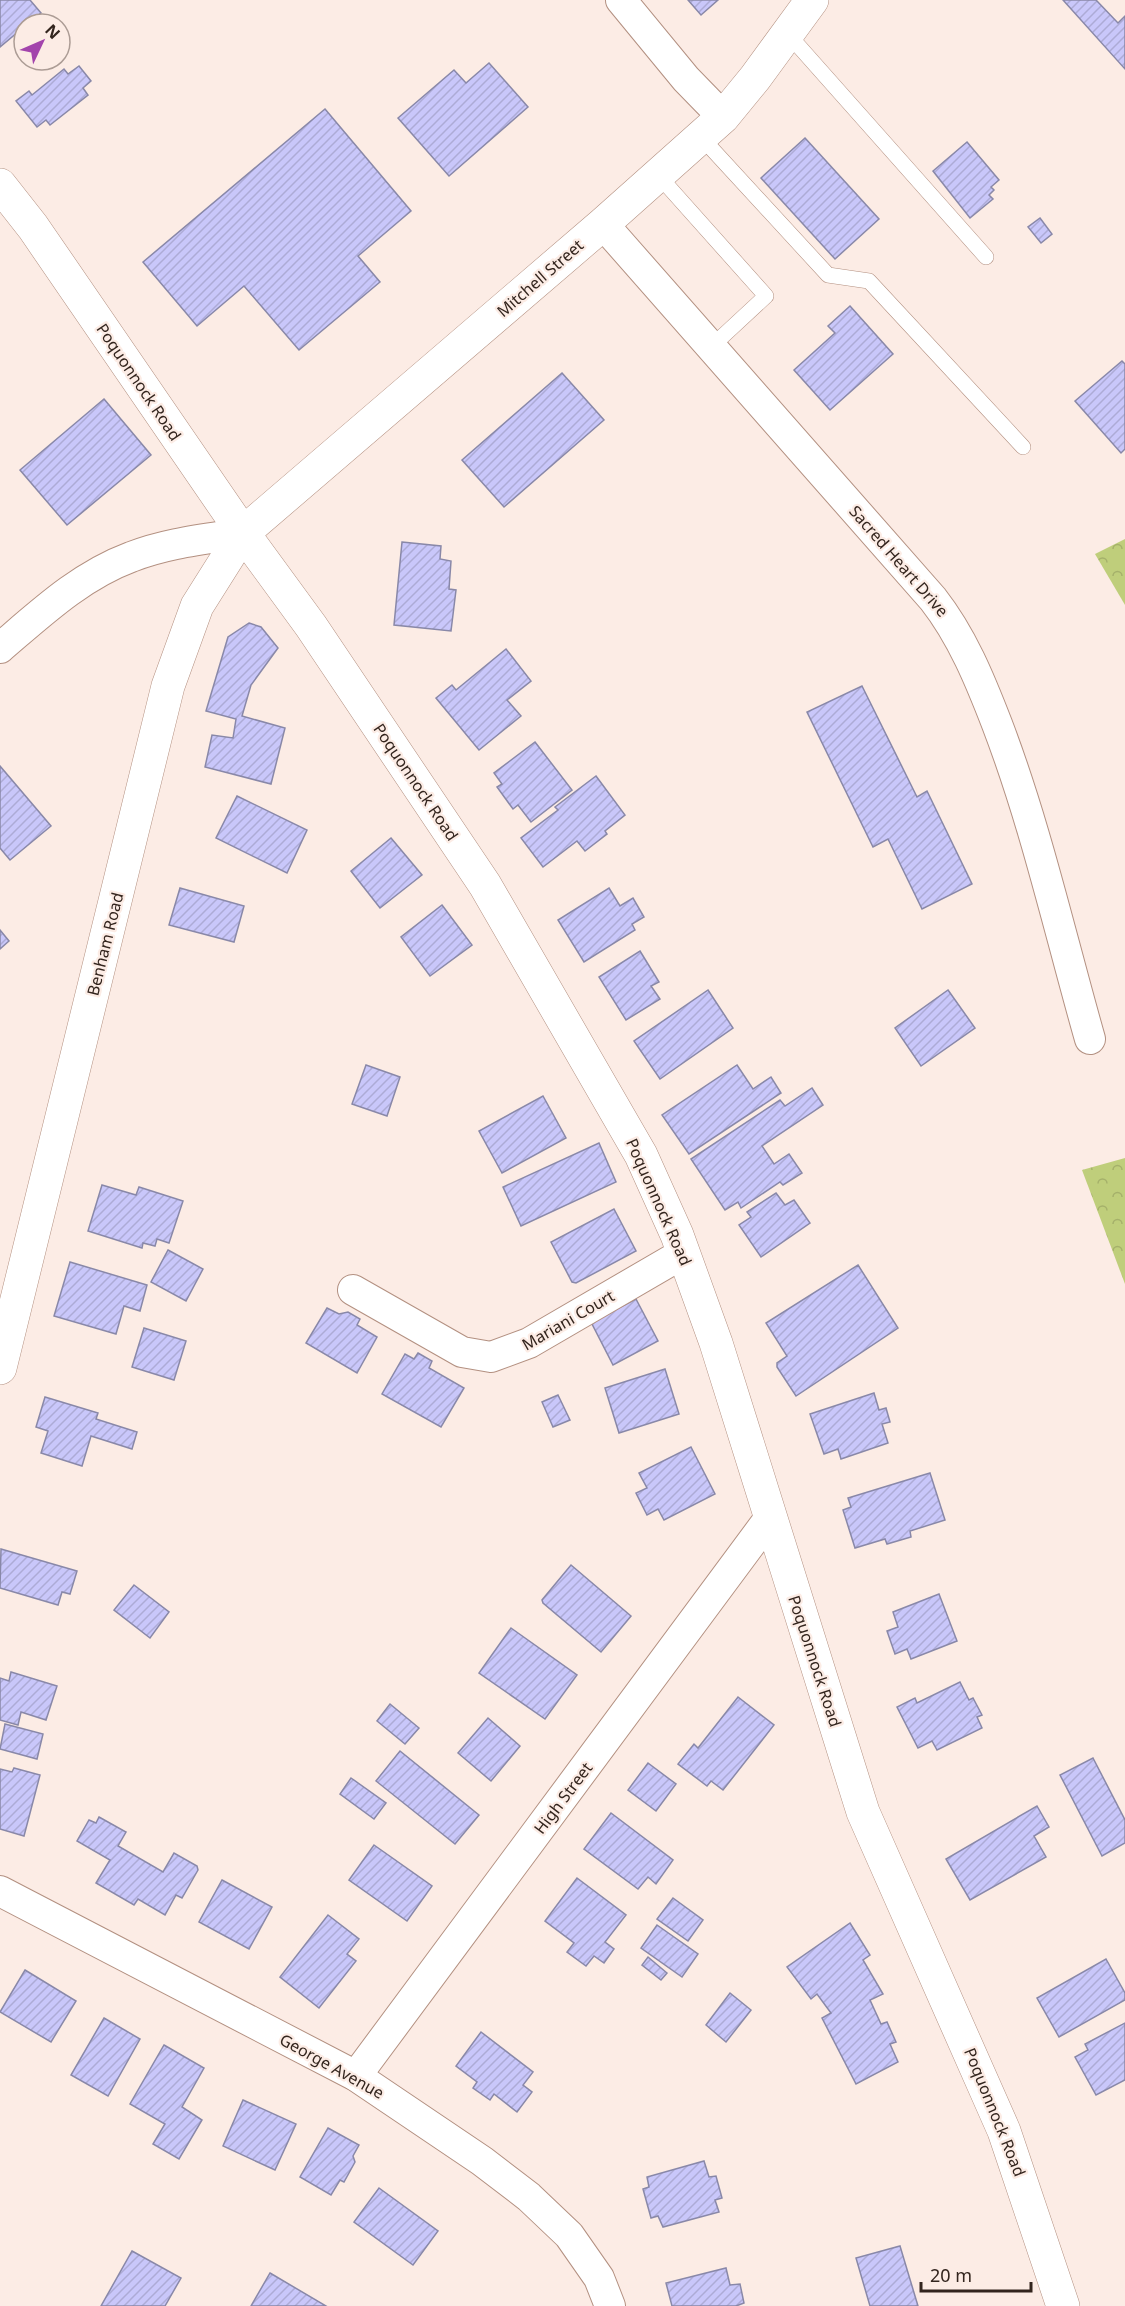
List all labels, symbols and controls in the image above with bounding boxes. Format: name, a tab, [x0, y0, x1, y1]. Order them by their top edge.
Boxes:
north arrow	[12, 12, 72, 72]
text: N	[40, 19, 65, 44]
street label: Mitchell Street	[492, 234, 588, 322]
street label: Poquonnock Road	[92, 319, 186, 445]
street label: Sacred Heart Drive	[845, 501, 953, 621]
street label: Poquonnock Road	[369, 719, 463, 845]
street label: Benham Road	[82, 890, 128, 998]
street label: Poquonnock Road	[621, 1135, 697, 1269]
street label: Mariani Court	[518, 1285, 618, 1355]
street label: Poquonnock Road	[783, 1592, 847, 1730]
street label: High Street	[529, 1757, 597, 1838]
street label: George Avenue	[276, 2028, 388, 2104]
street label: Poquonnock Road	[959, 2044, 1031, 2180]
scale bar	[921, 2255, 1030, 2293]
text: 20 m	[930, 2263, 972, 2287]

